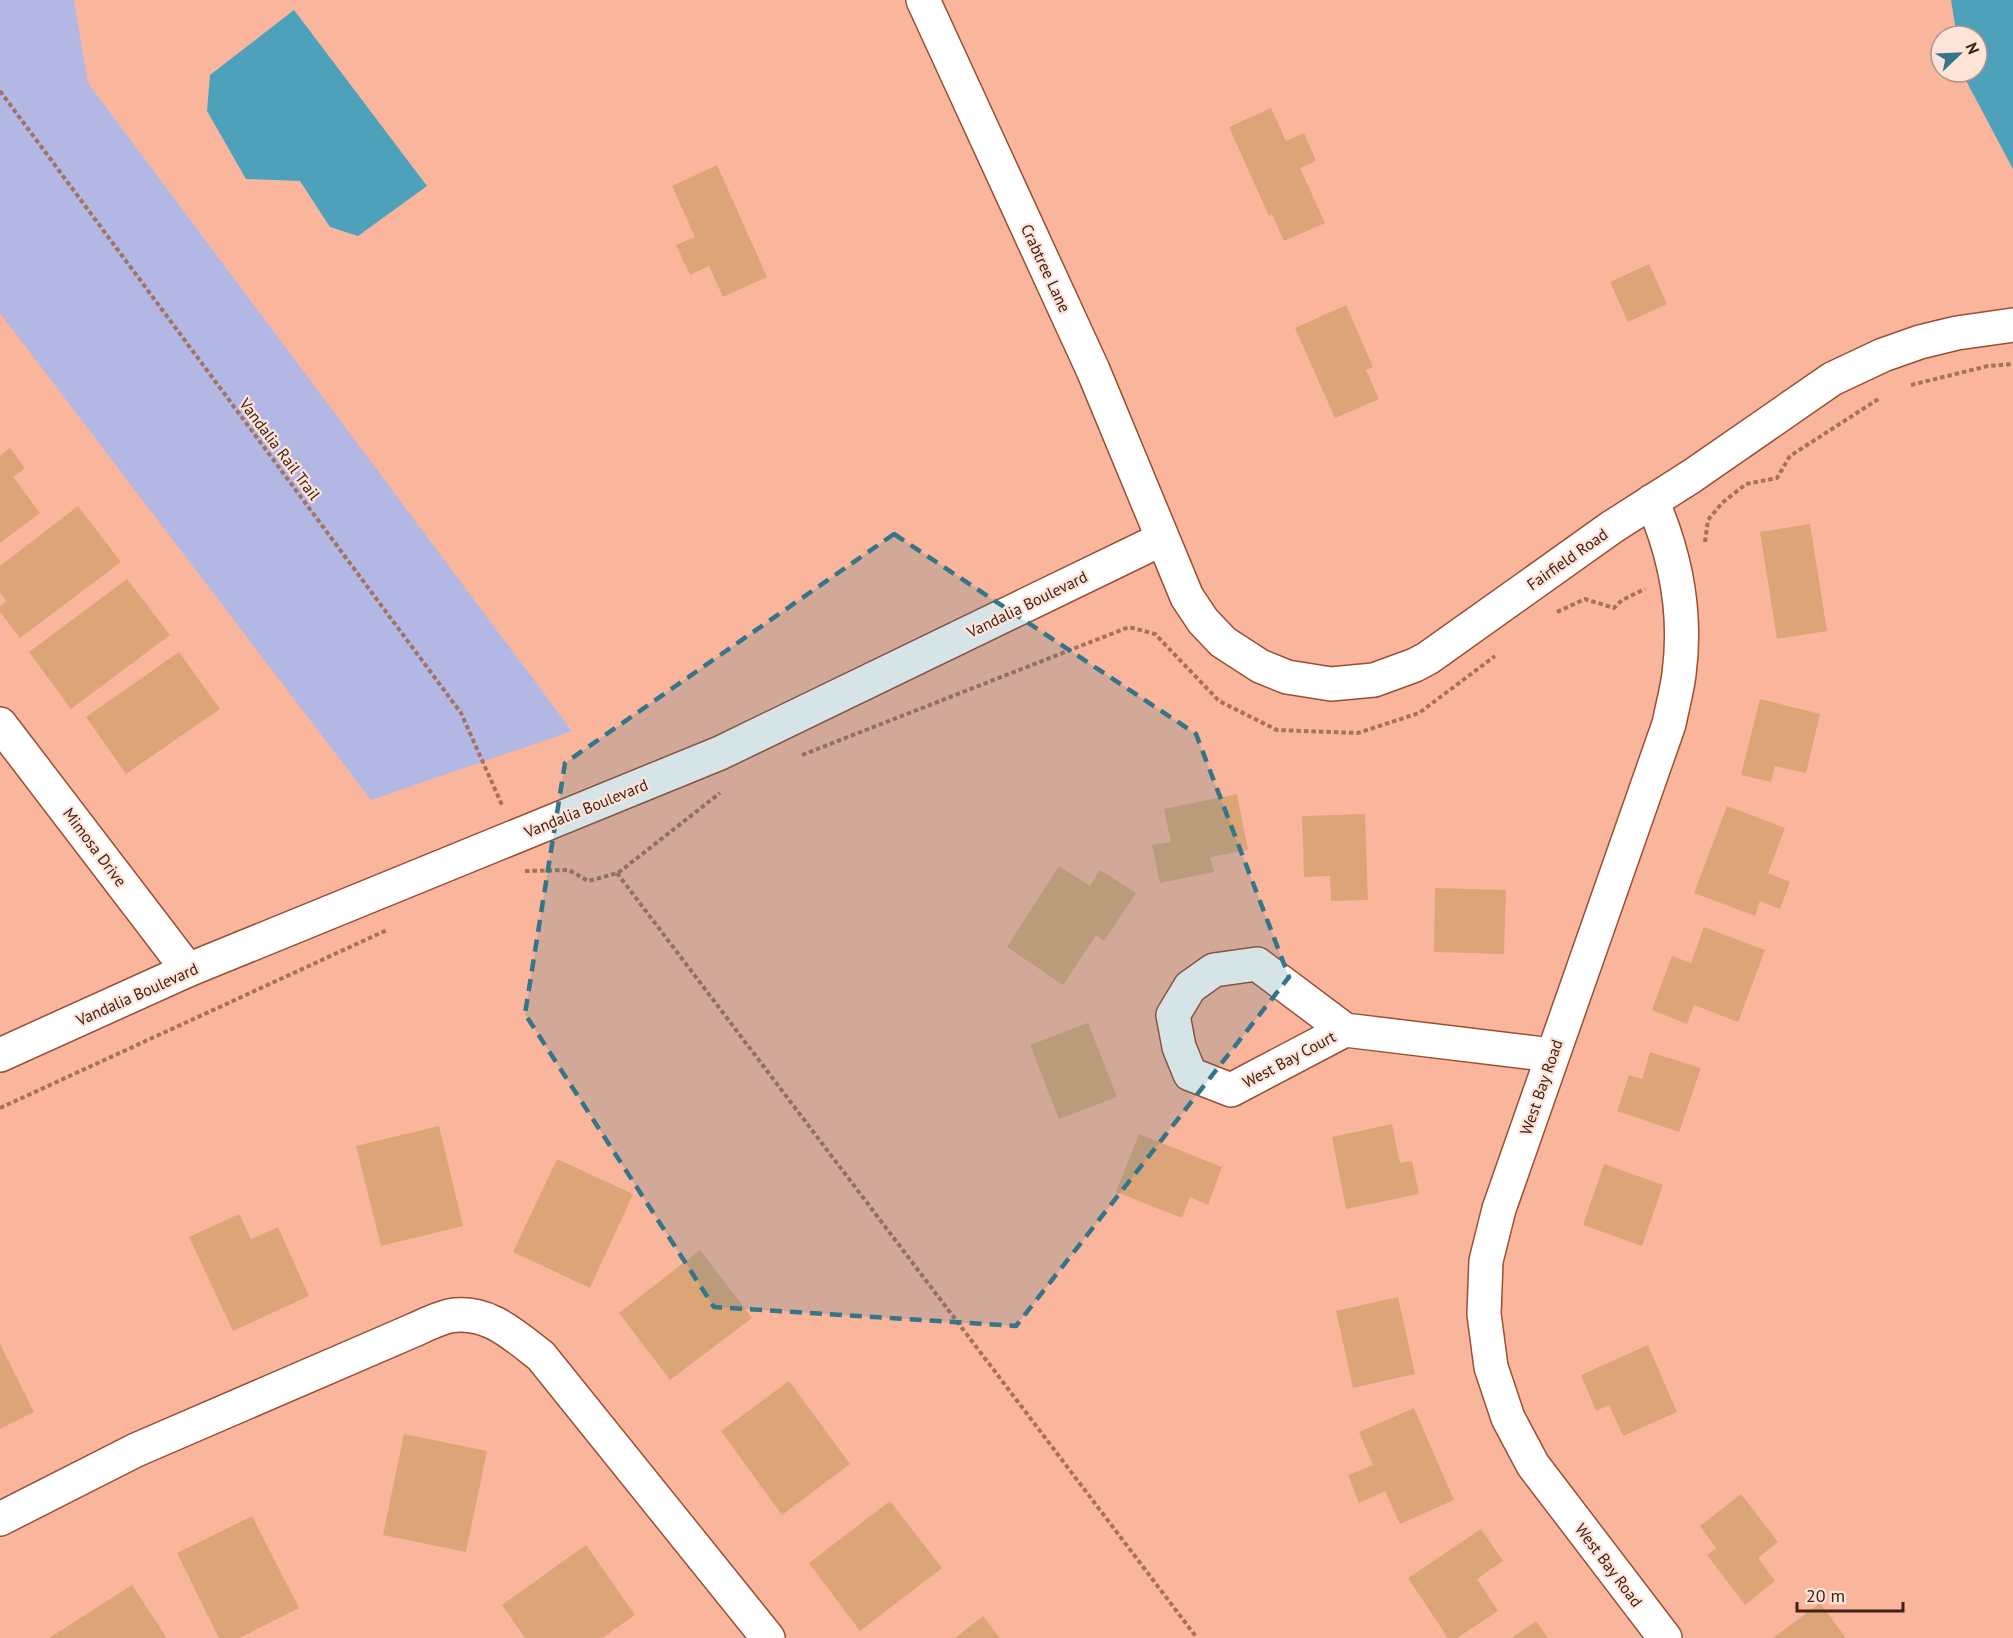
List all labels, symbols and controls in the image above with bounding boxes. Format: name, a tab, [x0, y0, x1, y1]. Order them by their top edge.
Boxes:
north arrow	[1929, 24, 1989, 84]
text: N	[1962, 39, 1984, 57]
street label: Crabtree Lane	[1017, 221, 1075, 315]
street label: Vandalia Rail Trail	[235, 393, 325, 504]
street label: Fairfield Road	[1523, 524, 1611, 594]
street label: Vandalia Boulevard	[963, 566, 1090, 642]
street label: Vandalia Boulevard	[520, 774, 651, 842]
street label: Mimosa Drive	[59, 804, 131, 890]
street label: Vandalia Boulevard	[72, 958, 201, 1030]
street label: West Bay Court	[1239, 1026, 1340, 1092]
street label: West Bay Road	[1515, 1037, 1567, 1137]
street label: West Bay Road	[1571, 1519, 1647, 1611]
scale bar	[1797, 1575, 1904, 1613]
text: 20 m	[1806, 1584, 1845, 1607]

